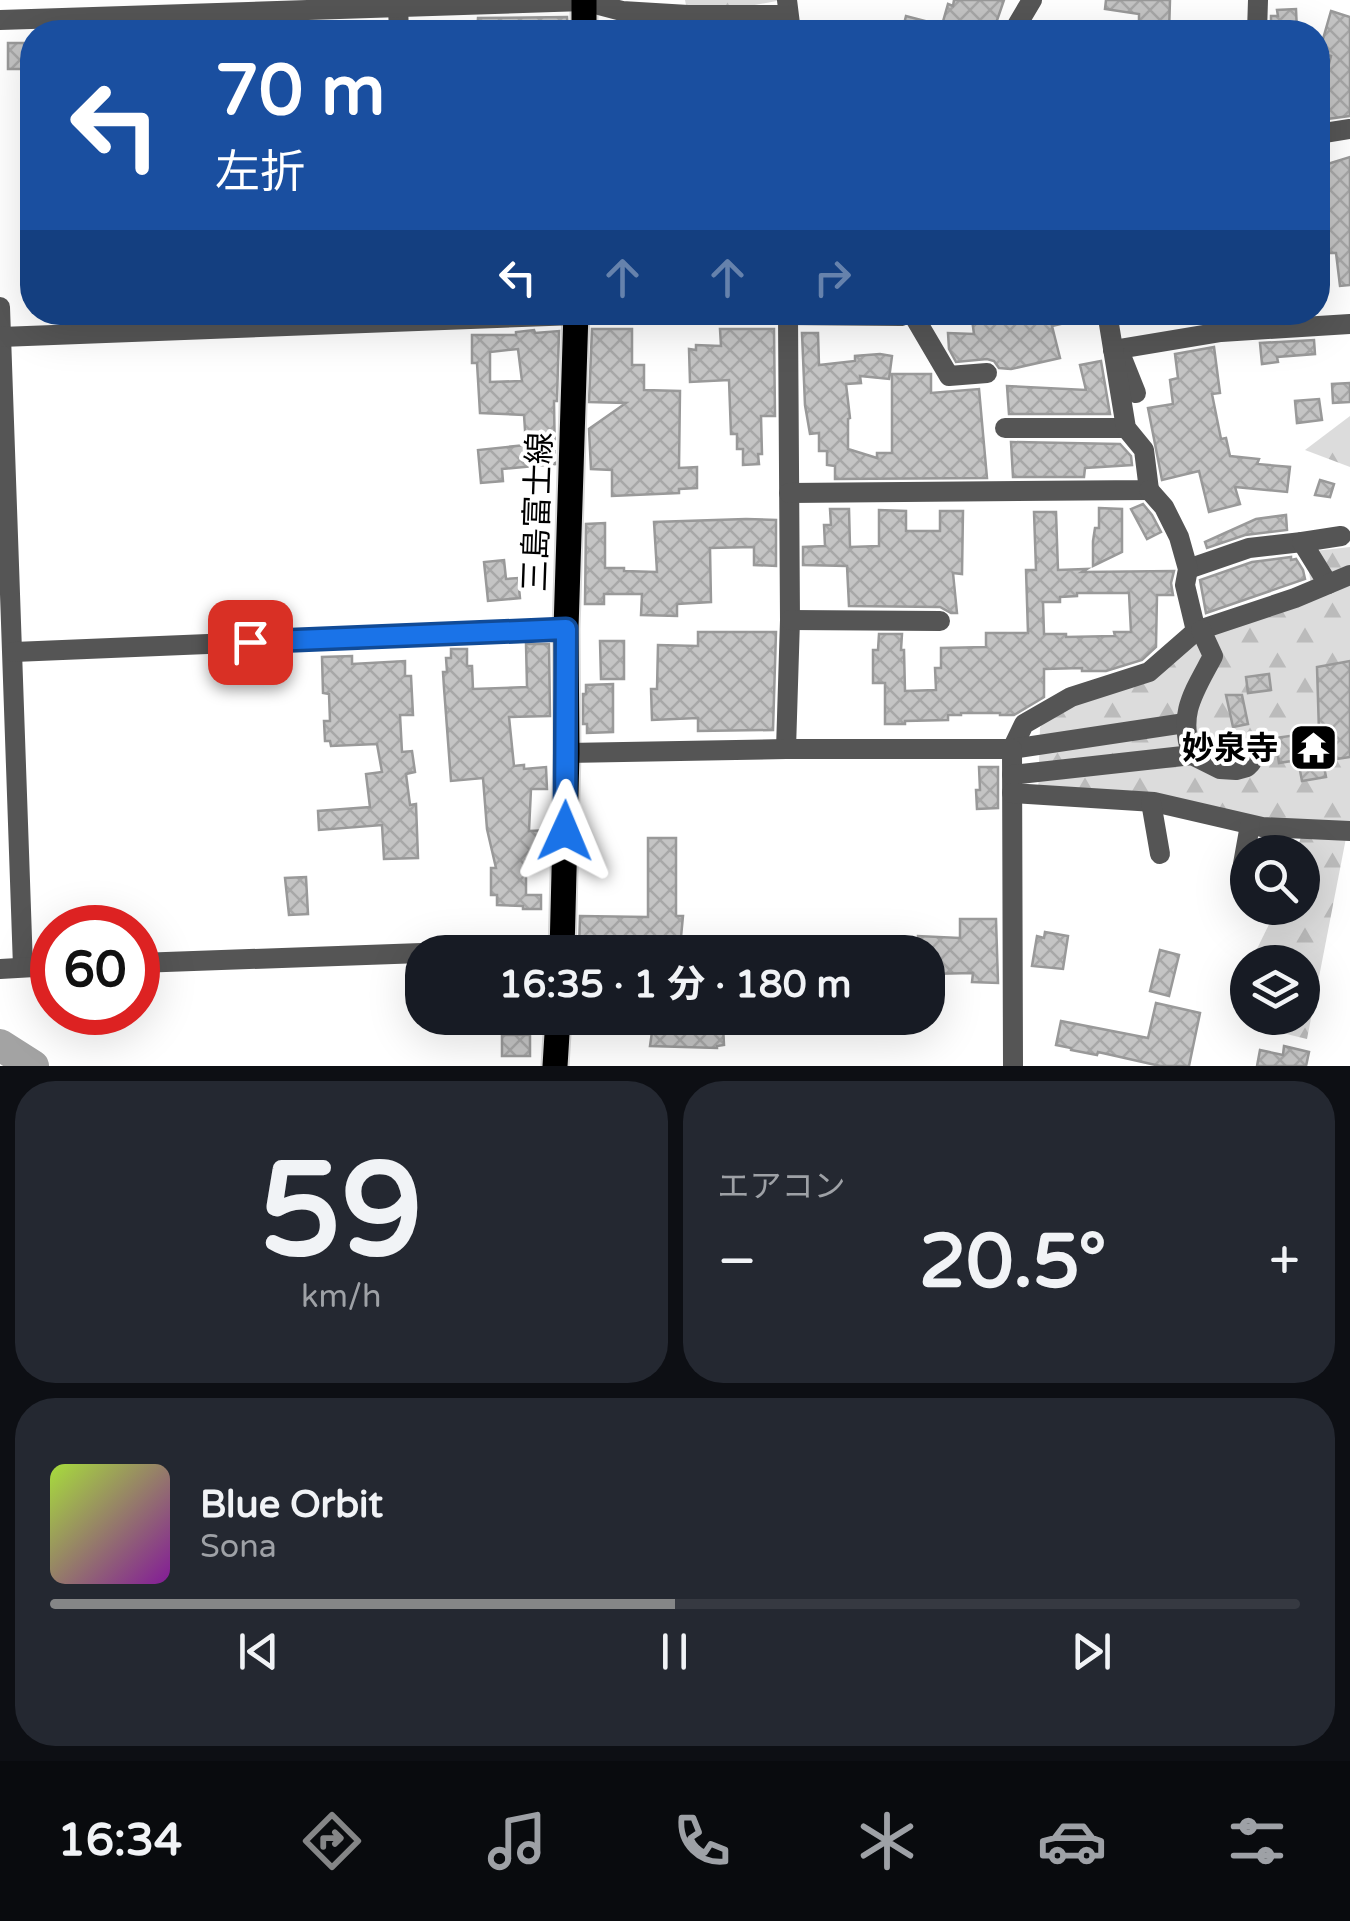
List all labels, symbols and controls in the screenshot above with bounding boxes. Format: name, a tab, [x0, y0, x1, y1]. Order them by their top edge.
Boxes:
text: 70 m	[215, 50, 385, 134]
icon: left	[50, 60, 180, 190]
text: 左折	[215, 146, 305, 200]
icon: left	[490, 250, 545, 305]
icon: ahead	[595, 250, 650, 305]
icon: ahead	[700, 250, 755, 305]
icon: right	[805, 250, 860, 305]
street label: 三島富士線	[516, 431, 560, 593]
pin	[208, 600, 293, 685]
icon: arrive	[223, 615, 278, 670]
temple icon: 妙泉寺	[1287, 722, 1339, 774]
place label: 妙泉寺	[1182, 730, 1278, 768]
position arrow	[513, 779, 617, 883]
map controls	[1230, 835, 1320, 1035]
button: search	[1230, 835, 1320, 925]
speed limit sign: 60	[30, 905, 160, 1035]
button: layers	[1230, 945, 1320, 1035]
text: 16:35 · 1 分 · 180 m	[499, 962, 851, 1008]
text: 59	[260, 1135, 423, 1291]
text: エアコン	[718, 1168, 846, 1206]
text: 20.5°	[919, 1217, 1107, 1307]
text: −	[718, 1229, 757, 1295]
text: +	[1269, 1229, 1300, 1295]
text: km/h	[301, 1278, 381, 1316]
text: Blue Orbit	[200, 1482, 383, 1528]
text: Sona	[200, 1528, 277, 1566]
icon: previous	[231, 1624, 286, 1679]
icon: pause	[647, 1624, 702, 1679]
icon: next	[1064, 1624, 1119, 1679]
icon: directions	[297, 1806, 367, 1876]
icon: music	[482, 1806, 552, 1876]
icon: phone	[667, 1806, 737, 1876]
icon: climate	[852, 1806, 922, 1876]
icon: car	[1037, 1806, 1107, 1876]
icon: filters	[1222, 1806, 1292, 1876]
text: 16:34	[58, 1814, 182, 1868]

